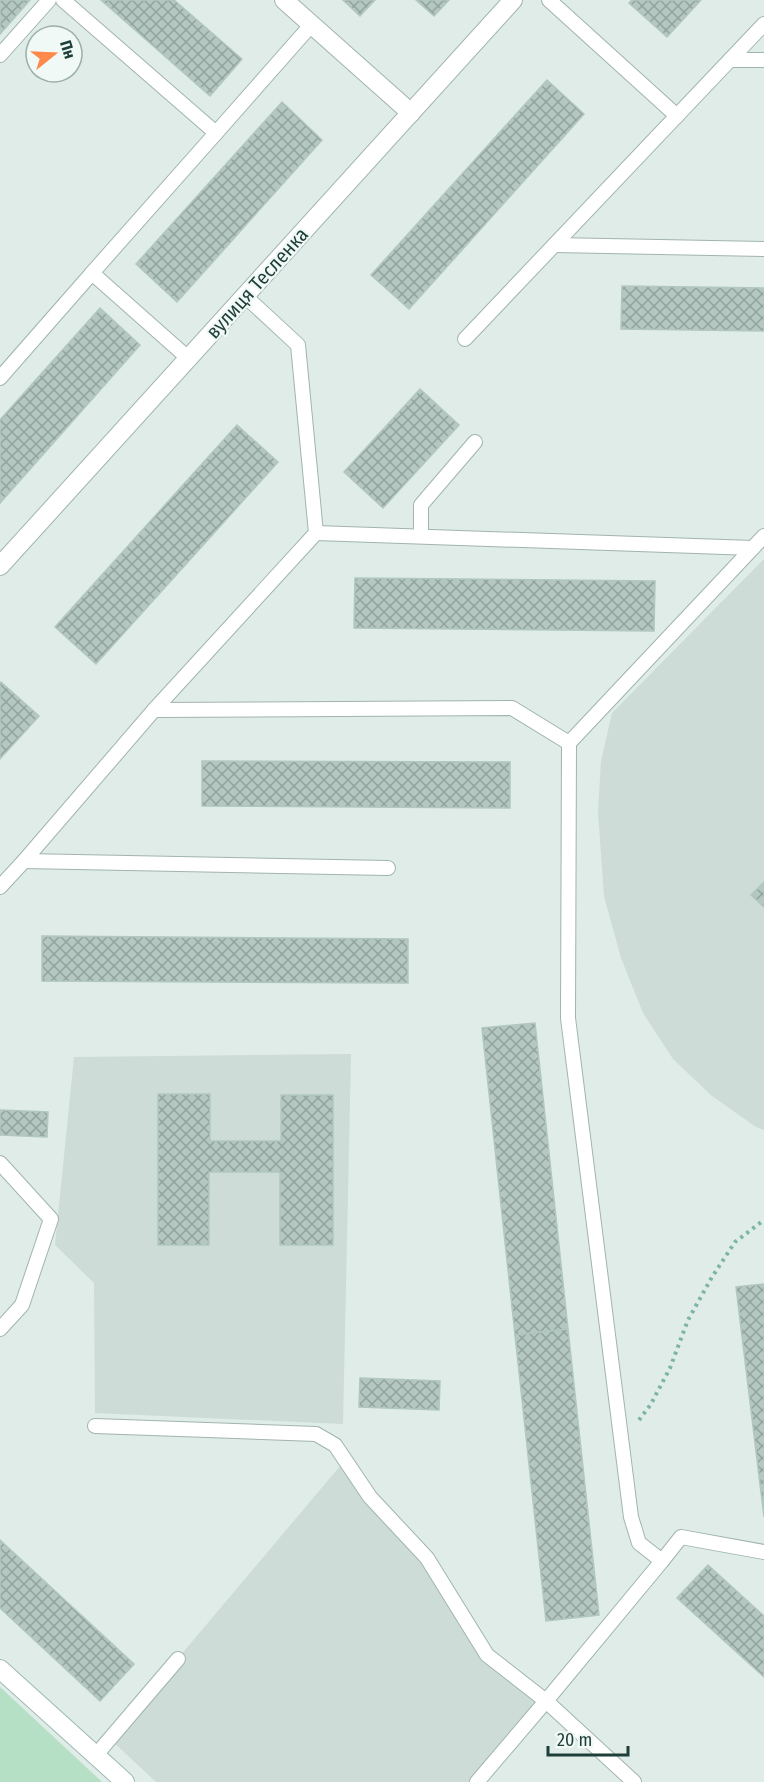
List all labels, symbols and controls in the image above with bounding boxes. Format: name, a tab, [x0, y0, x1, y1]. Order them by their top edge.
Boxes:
north arrow	[24, 24, 84, 84]
text: Пн	[56, 38, 80, 61]
street label: вулиця Тесленка	[201, 223, 313, 343]
scale bar	[548, 1719, 628, 1757]
text: 20 m	[557, 1729, 592, 1751]

